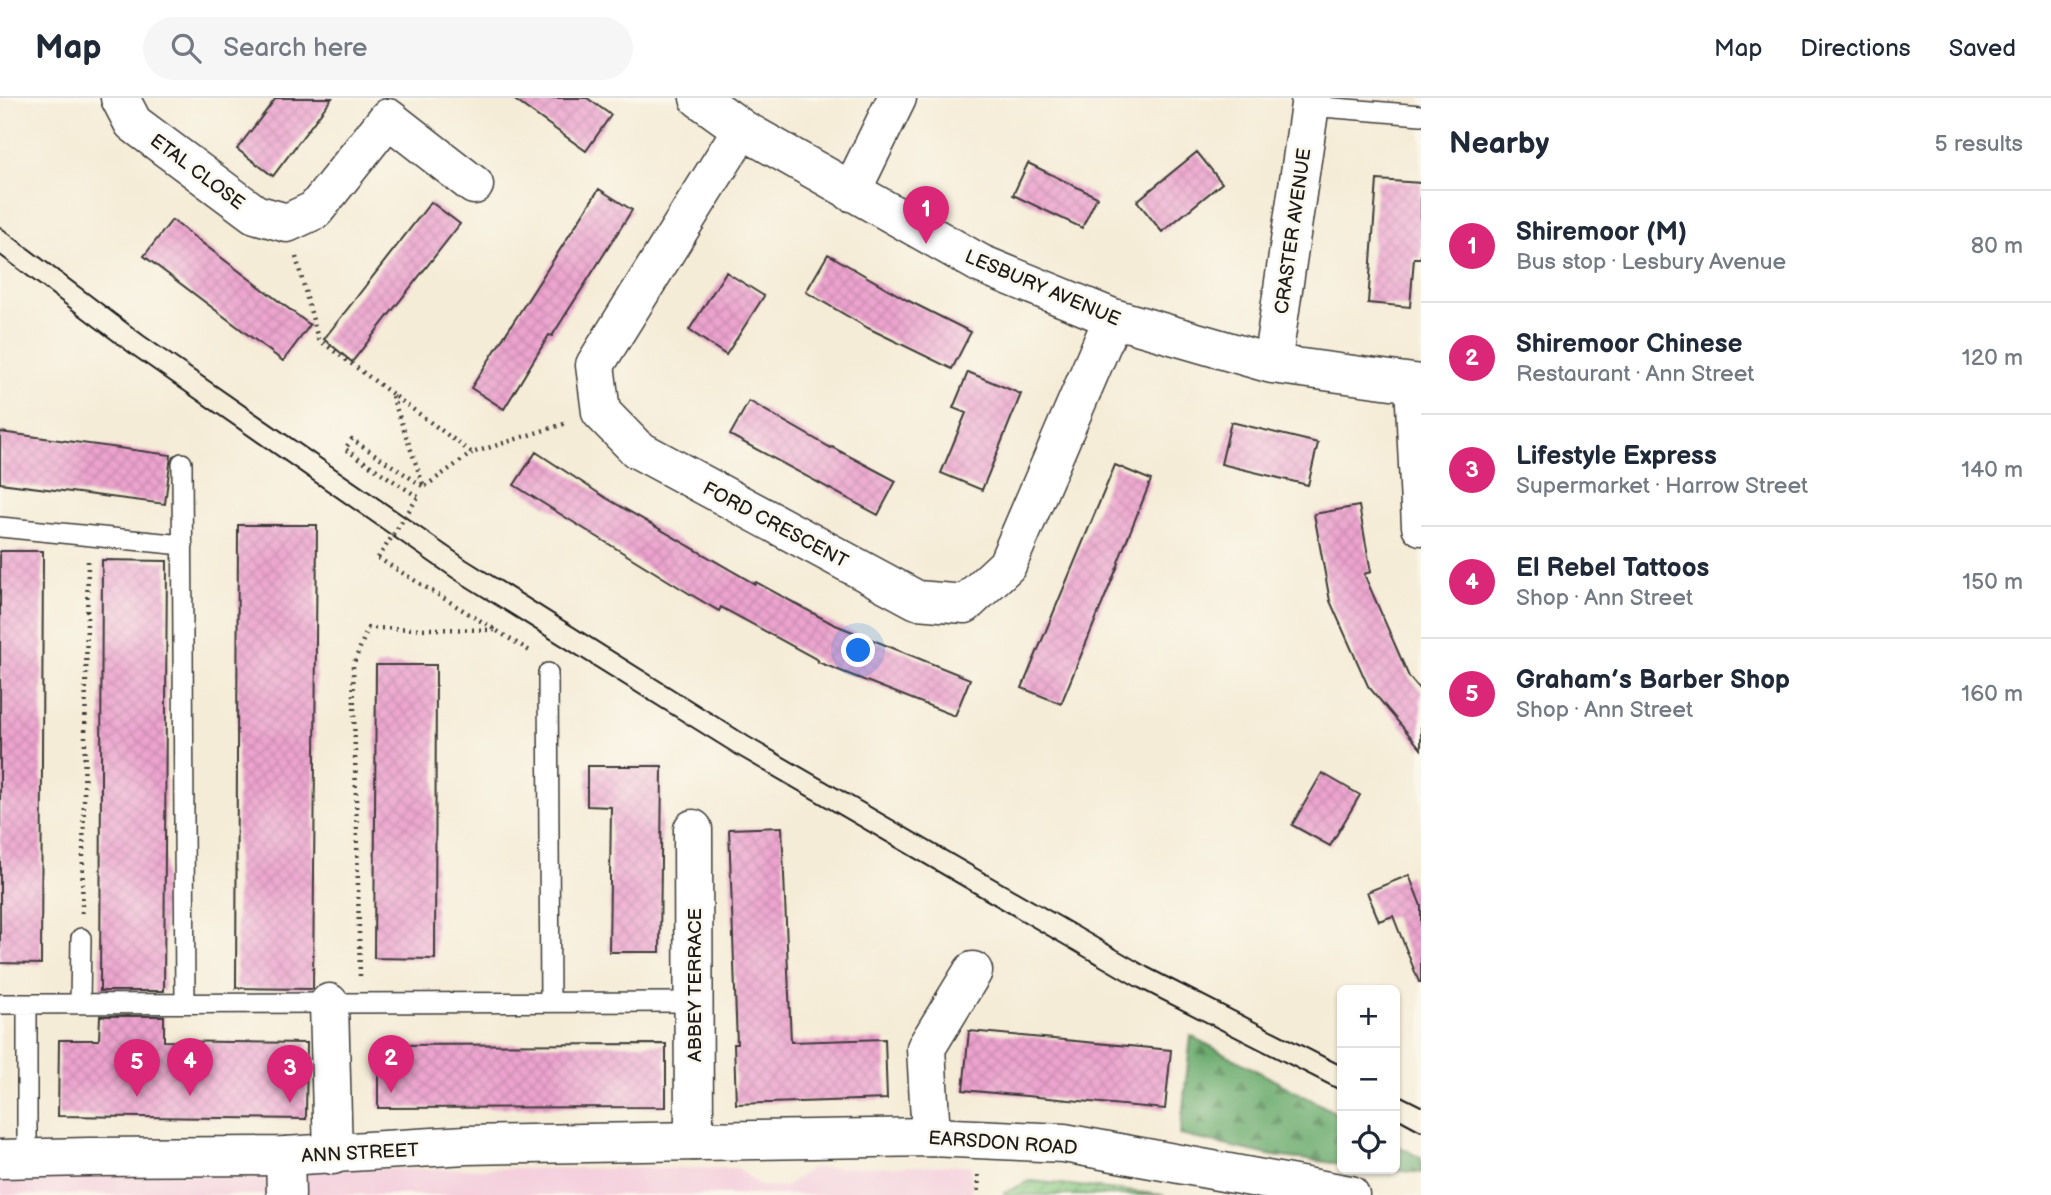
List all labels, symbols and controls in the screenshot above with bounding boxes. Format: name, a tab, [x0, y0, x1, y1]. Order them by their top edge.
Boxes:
search box	[143, 17, 633, 80]
text: Map	[35, 28, 101, 68]
icon: search	[167, 29, 205, 67]
text: Search here	[223, 33, 367, 64]
text: Map	[1714, 34, 1762, 63]
text: Directions	[1800, 34, 1911, 63]
text: Saved	[1949, 34, 2016, 63]
text: Nearby	[1449, 126, 1549, 162]
street label: ETAL CLOSE	[145, 129, 249, 215]
text: 5 results	[1935, 130, 2023, 158]
street label: CRASTER AVENUE	[1270, 147, 1317, 316]
pin: 1	[903, 186, 949, 244]
text: Shiremoor (M)	[1516, 217, 1687, 248]
text: 1	[1467, 232, 1477, 260]
text: 80 m	[1971, 232, 2023, 260]
street label: LESBURY AVENUE	[961, 245, 1124, 332]
text: Bus stop · Lesbury Avenue	[1516, 248, 1786, 276]
text: Shiremoor Chinese	[1516, 329, 1743, 360]
text: 2	[1465, 344, 1479, 372]
text: 120 m	[1962, 344, 2023, 372]
text: Restaurant · Ann Street	[1516, 360, 1754, 388]
text: Lifestyle Express	[1516, 441, 1717, 472]
text: 3	[1465, 456, 1479, 484]
text: 140 m	[1961, 456, 2023, 484]
text: Supermarket · Harrow Street	[1516, 472, 1808, 500]
street label: FORD CRESCENT	[699, 477, 852, 574]
text: El Rebel Tattoos	[1516, 553, 1709, 584]
text: 4	[1465, 568, 1479, 596]
text: 150 m	[1962, 568, 2023, 596]
text: Shop · Ann Street	[1516, 584, 1693, 612]
your location	[841, 633, 875, 667]
text: Graham’s Barber Shop	[1516, 665, 1790, 696]
text: 5	[1465, 680, 1479, 708]
text: 160 m	[1961, 680, 2023, 708]
text: Shop · Ann Street	[1516, 696, 1693, 724]
street label: ABBEY TERRACE	[684, 908, 707, 1062]
map controls	[1337, 985, 1400, 1174]
button: +	[1337, 985, 1400, 1048]
pin: 2	[368, 1035, 414, 1093]
pin: 4	[167, 1038, 213, 1096]
pin: 5	[114, 1039, 160, 1097]
pin: 3	[267, 1045, 313, 1103]
button: −	[1337, 1048, 1400, 1111]
button: locate	[1337, 1111, 1400, 1174]
street label: EARSDON ROAD	[927, 1127, 1078, 1160]
street label: ANN STREET	[301, 1139, 420, 1168]

